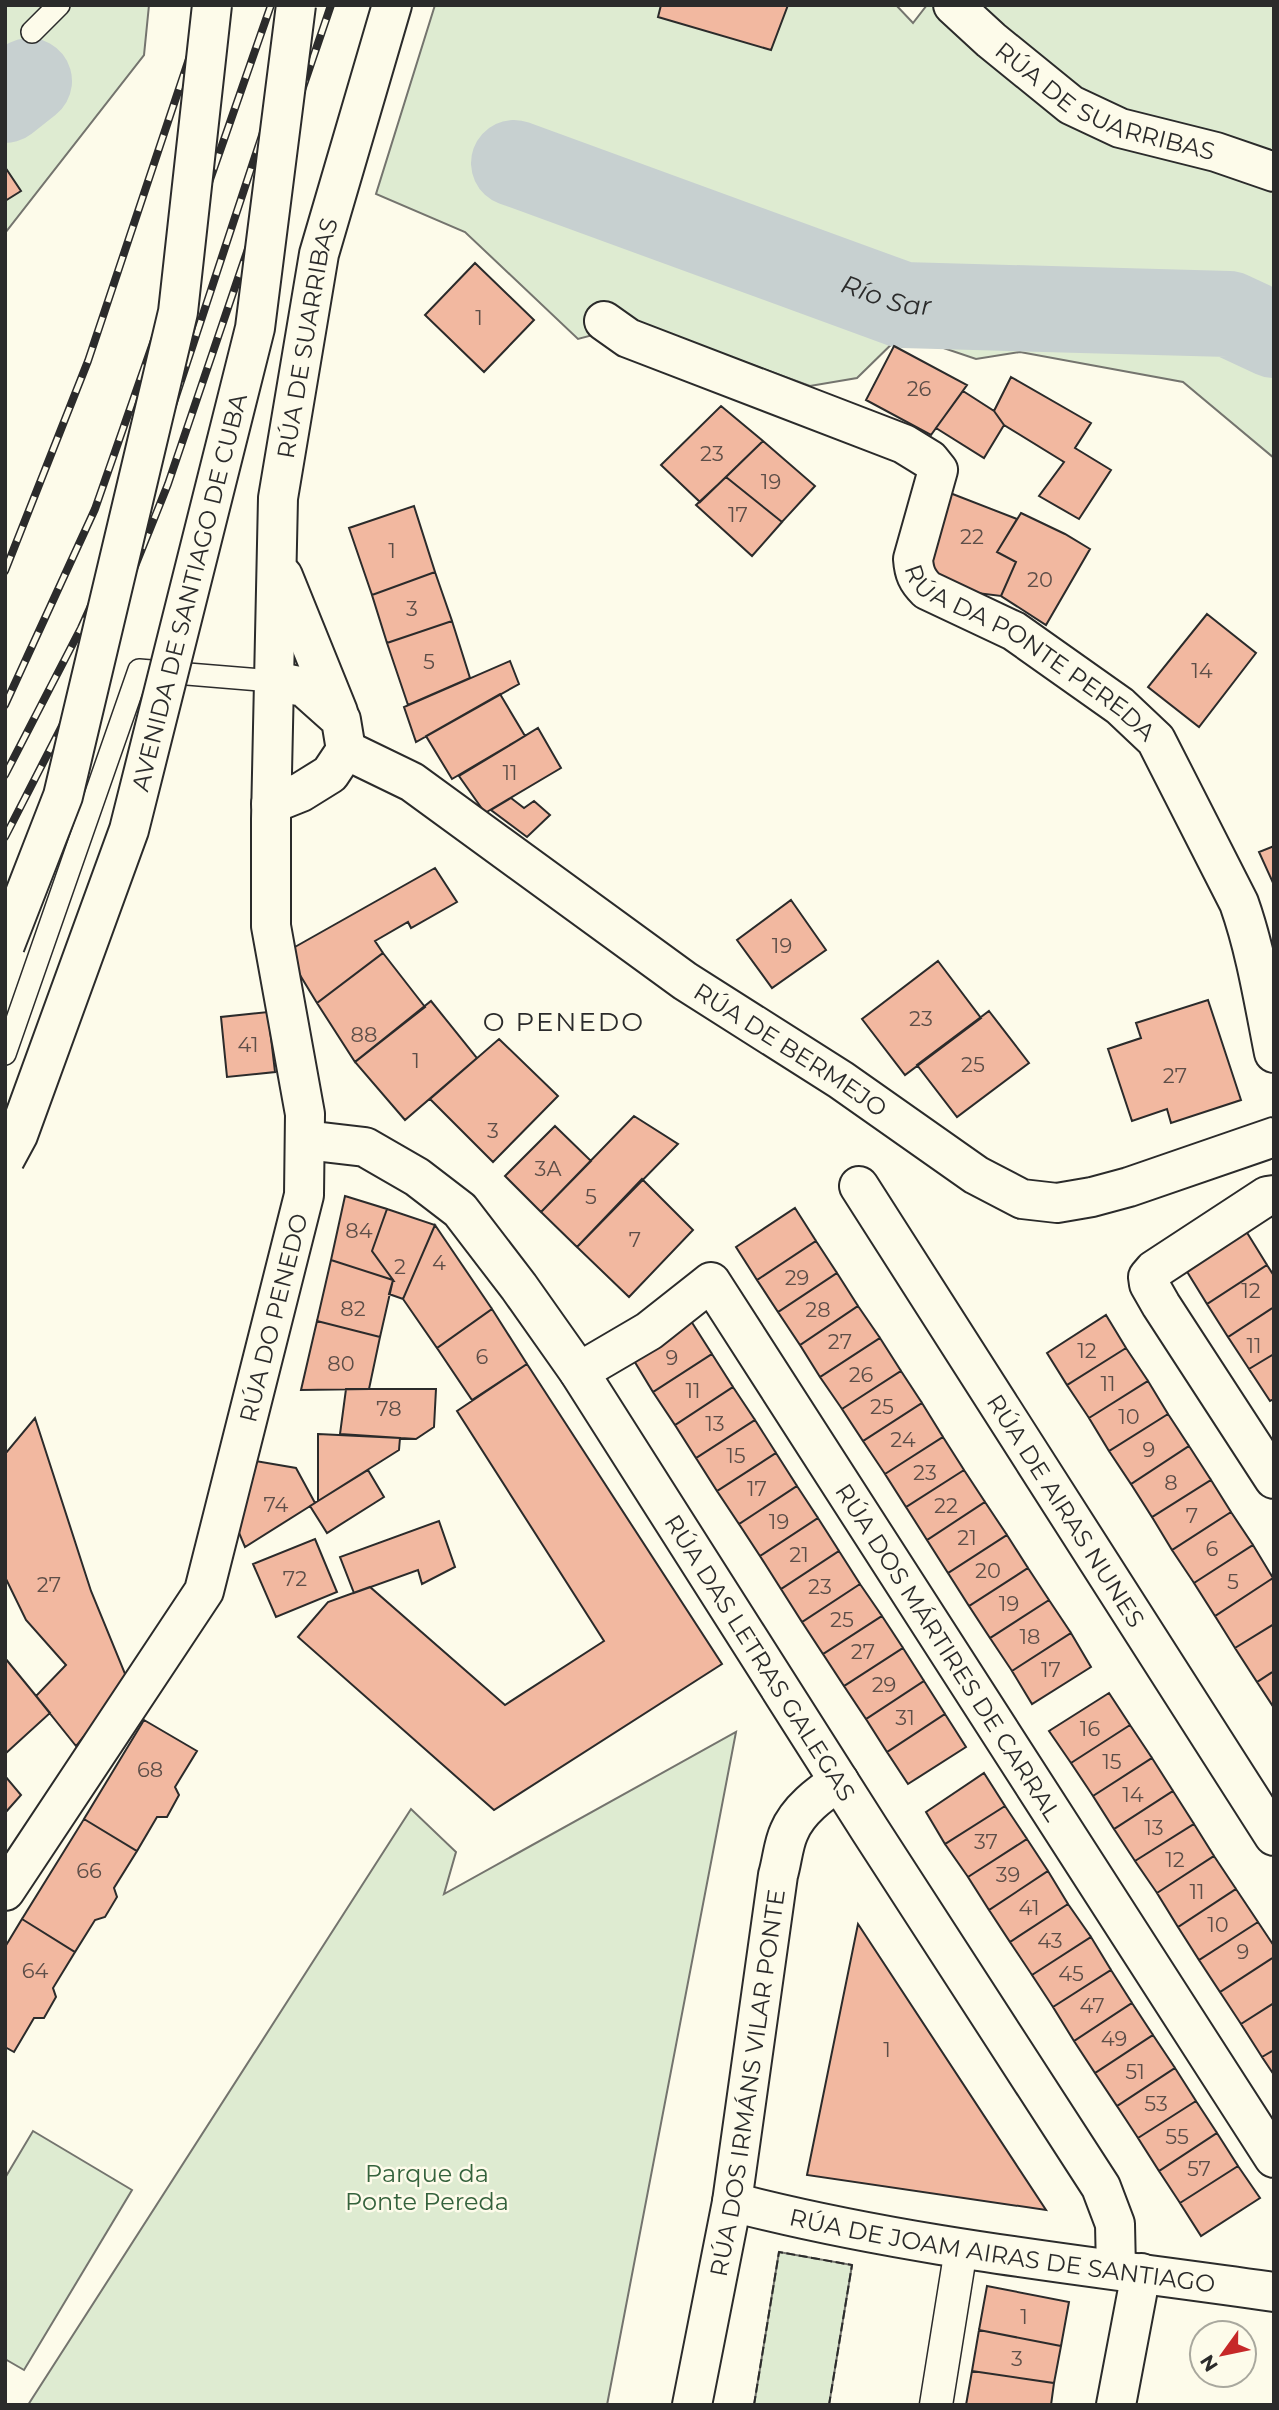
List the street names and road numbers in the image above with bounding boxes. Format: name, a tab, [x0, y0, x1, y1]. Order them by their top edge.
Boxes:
street label: RÚA DE SUARRIBAS	[990, 35, 1218, 166]
street label: RÚA DE SUARRIBAS	[270, 214, 343, 461]
street label: AVENIDA DE SANTIAGO DE CUBA	[125, 390, 253, 794]
street label: RÚA DA PONTE PEREDA	[899, 560, 1162, 747]
street label: RÚA DE BERMEJO	[689, 976, 893, 1123]
street label: RÚA DO PENEDO	[233, 1210, 313, 1425]
street label: RÚA DE AIRAS NUNES	[981, 1389, 1151, 1632]
street label: RÚA DOS MÁRTIRES DE CARRAL	[830, 1478, 1068, 1826]
street label: RÚA DAS LETRAS GALEGAS	[659, 1509, 862, 1806]
street label: RÚA DOS IRMÁNS VILAR PONTE	[703, 1887, 790, 2279]
street label: RÚA DE JOAM AIRAS DE SANTIAGO	[787, 2202, 1217, 2298]

